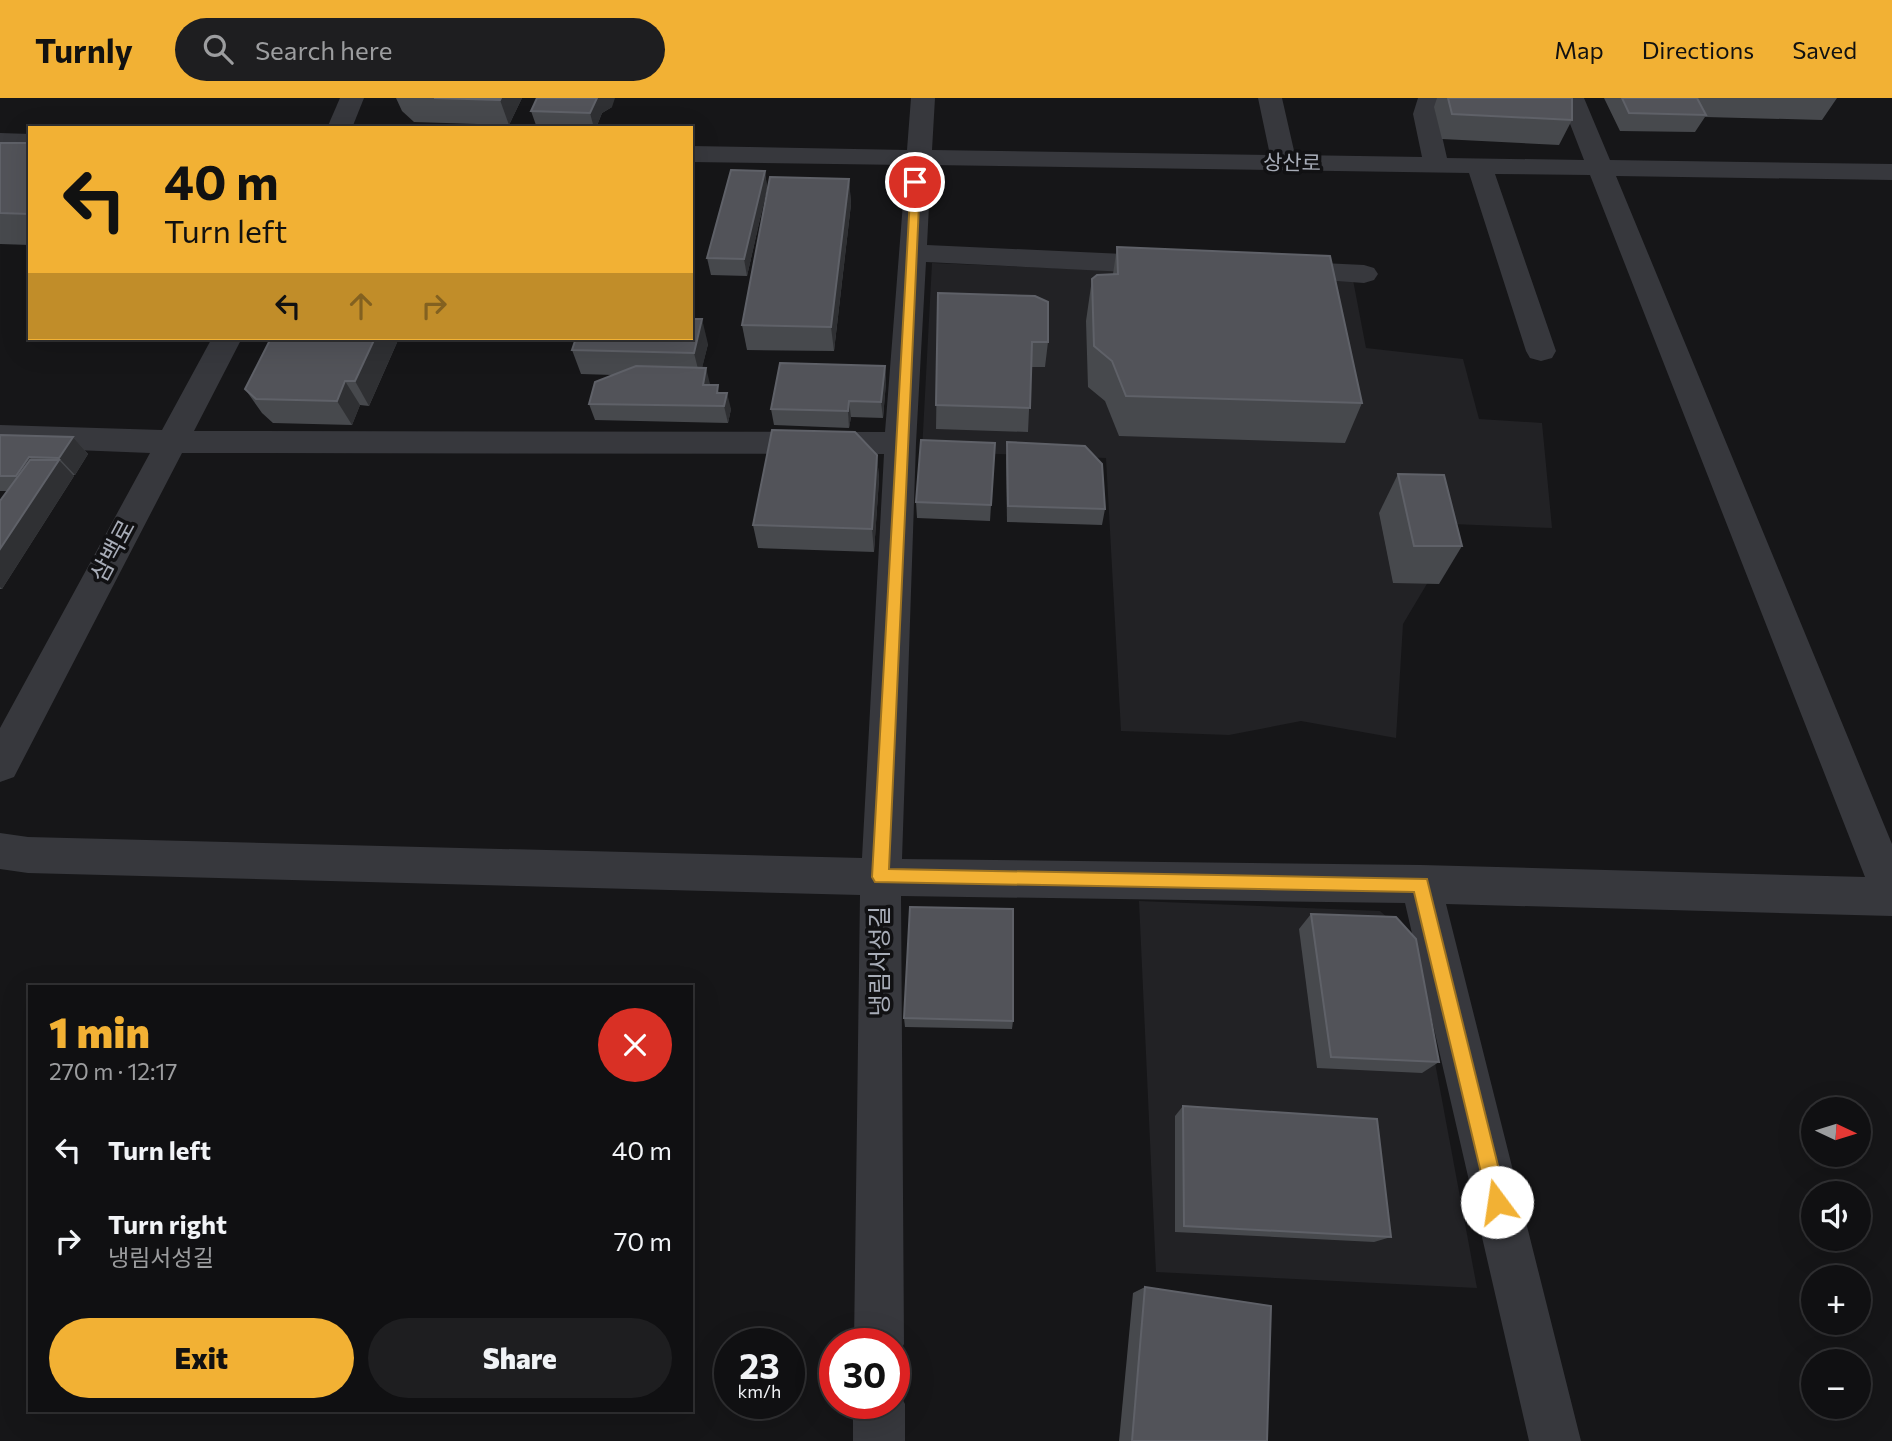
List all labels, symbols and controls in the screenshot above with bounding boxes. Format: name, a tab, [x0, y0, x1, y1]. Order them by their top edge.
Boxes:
search box	[175, 18, 665, 81]
text: Turnly	[35, 29, 133, 70]
icon: search	[199, 30, 237, 68]
text: Search here	[255, 34, 392, 65]
text: Map	[1554, 35, 1604, 64]
text: Directions	[1642, 35, 1754, 64]
text: Saved	[1792, 35, 1857, 64]
street label: 상산로	[1263, 148, 1321, 175]
text: 40 m	[164, 150, 279, 210]
pin	[885, 152, 945, 212]
icon: left	[49, 154, 140, 245]
icon: arrive	[896, 163, 934, 201]
text: Turn left	[164, 210, 288, 250]
icon: left	[269, 287, 307, 325]
icon: ahead	[342, 287, 380, 325]
icon: right	[415, 287, 453, 325]
street label: 삼백로	[83, 514, 140, 586]
street label: 냉림서성길	[864, 906, 893, 1016]
text: 1 min	[49, 1005, 150, 1057]
button: close	[598, 1008, 672, 1082]
text: 270 m · 12:17	[49, 1057, 177, 1085]
north arrow	[1801, 1097, 1871, 1167]
map controls	[1801, 1097, 1871, 1419]
icon: left	[49, 1131, 87, 1169]
text: Turn left	[108, 1134, 211, 1165]
text: 40 m	[612, 1134, 672, 1165]
position arrow	[1460, 1165, 1534, 1239]
button: sound	[1801, 1181, 1871, 1251]
text: Turn right	[108, 1208, 227, 1239]
icon: right	[49, 1222, 87, 1260]
text: 70 m	[614, 1225, 672, 1256]
text: 냉림서성길	[108, 1243, 214, 1271]
button: +	[1801, 1265, 1871, 1335]
button: Exit	[49, 1318, 354, 1398]
button: Share	[368, 1318, 672, 1398]
speed limit sign: 30	[819, 1328, 910, 1419]
text: 23	[739, 1343, 780, 1386]
button: −	[1801, 1349, 1871, 1419]
text: km/h	[738, 1380, 781, 1402]

